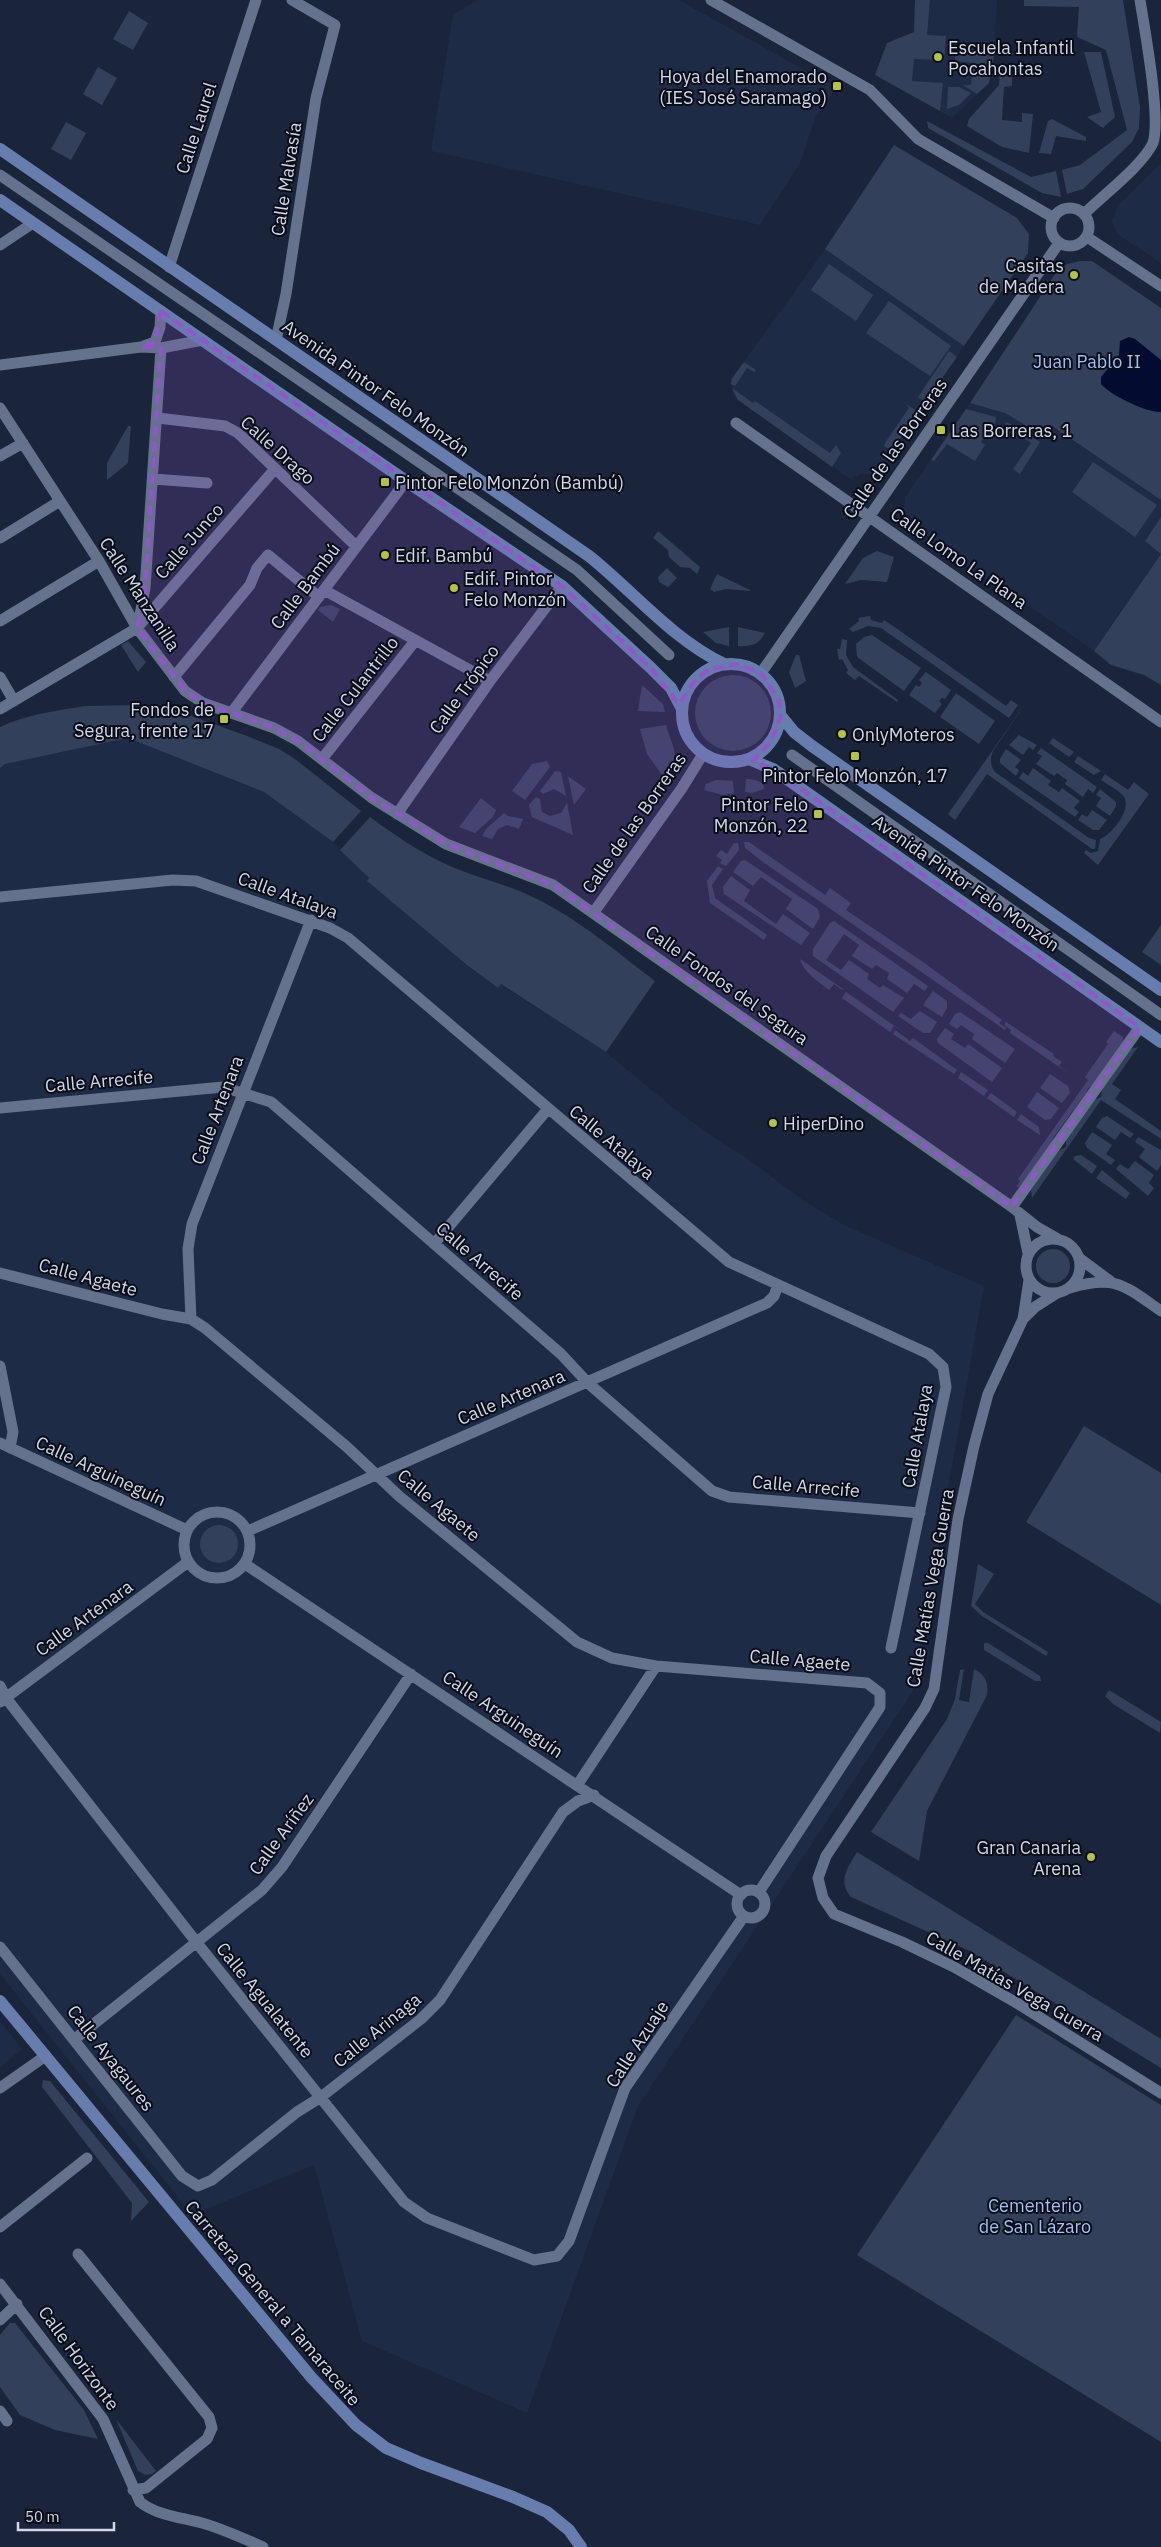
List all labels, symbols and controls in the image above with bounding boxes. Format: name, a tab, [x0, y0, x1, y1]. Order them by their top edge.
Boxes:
place label: Escuela Infantil Pocahontas	[948, 36, 1074, 80]
marker: Escuela Infantil Pocahontas	[932, 51, 944, 63]
place label: Hoya del Enamorado (IES José Saramago)	[659, 65, 827, 109]
street label: Calle Laurel	[170, 79, 222, 177]
marker: Hoya del Enamorado (IES José Saramago)	[831, 80, 843, 92]
street label: Calle Malvasía	[266, 120, 306, 237]
place label: Casitas de Madera	[979, 254, 1064, 298]
marker: Casitas de Madera	[1068, 269, 1080, 281]
street label: Avenida Pintor Felo Monzón	[278, 314, 474, 462]
park label: Juan Pablo II	[1033, 350, 1141, 373]
street label: Calle de las Borreras	[838, 373, 952, 523]
street label: Calle Drago	[236, 411, 320, 489]
place label: Las Borreras, 1	[951, 419, 1072, 442]
marker: Las Borreras, 1	[935, 424, 947, 436]
place label: Pintor Felo Monzón (Bambú)	[395, 471, 624, 494]
marker: Pintor Felo Monzón (Bambú)	[379, 476, 391, 488]
street label: Calle Junco	[150, 498, 228, 584]
street label: Calle Lomo La Plana	[886, 502, 1032, 614]
street label: Calle Manzanilla	[95, 533, 186, 656]
street label: Calle Bambú	[265, 538, 345, 634]
place label: Edif. Bambú	[395, 544, 492, 567]
marker: Edif. Bambú	[379, 549, 391, 561]
place label: Edif. Pintor Felo Monzón	[464, 567, 566, 611]
marker: Edif. Pintor Felo Monzón	[448, 582, 460, 594]
street label: Calle Culantrillo	[307, 631, 403, 747]
street label: Calle Trópico	[424, 640, 504, 738]
place label: Fondos de Segura, frente 17	[74, 698, 214, 742]
marker: Fondos de Segura, frente 17	[218, 713, 230, 725]
place label: OnlyMoteros	[852, 723, 955, 746]
marker: OnlyMoteros	[836, 728, 848, 740]
street label: Calle de las Borreras	[577, 748, 691, 898]
marker: Pintor Felo Monzón, 17	[849, 750, 861, 762]
place label: Pintor Felo Monzón, 17	[762, 764, 948, 787]
place label: Pintor Felo Monzón, 22	[714, 793, 808, 837]
marker: Pintor Felo Monzón, 22	[812, 808, 824, 820]
street label: Avenida Pintor Felo Monzón	[868, 809, 1064, 957]
street label: Calle Atalaya	[235, 866, 342, 924]
street label: Calle Fondos del Segura	[641, 920, 813, 1050]
street label: Calle Artenara	[186, 1052, 248, 1168]
street label: Calle Arrecife	[44, 1065, 154, 1097]
street label: Calle Atalaya	[564, 1100, 660, 1185]
place label: HiperDino	[783, 1112, 864, 1135]
marker: HiperDino	[767, 1117, 779, 1129]
street label: Calle Arrecife	[432, 1217, 529, 1305]
street label: Calle Agaete	[36, 1253, 140, 1301]
street label: Calle Artenara	[454, 1364, 569, 1430]
street label: Calle Atalaya	[897, 1382, 937, 1490]
street label: Calle Arguineguín	[32, 1431, 170, 1511]
street label: Calle Agaete	[393, 1464, 485, 1546]
street label: Calle Arrecife	[751, 1470, 861, 1502]
street label: Calle Matías Vega Guerra	[901, 1487, 959, 1689]
street label: Calle Artenara	[31, 1575, 138, 1661]
street label: Calle Agaete	[749, 1644, 852, 1676]
street label: Calle Arguineguín	[438, 1665, 568, 1763]
street label: Calle Aríñez	[244, 1789, 318, 1879]
place label: Gran Canaria Arena	[977, 1836, 1081, 1880]
marker: Gran Canaria Arena	[1085, 1851, 1097, 1863]
street label: Calle Matías Vega Guerra	[922, 1926, 1108, 2046]
street label: Calle Agualatente	[211, 1937, 319, 2063]
street label: Calle Arinaga	[329, 1987, 426, 2072]
street label: Calle Azuaje	[600, 1996, 674, 2092]
street label: Calle Ayagaures	[62, 2000, 160, 2116]
park label: Cementerio de San Lázaro	[979, 2194, 1091, 2238]
street label: Carretera General a Tamaraceite	[180, 2195, 366, 2411]
street label: Calle Horizonte	[34, 2301, 125, 2415]
scale bar	[18, 2500, 114, 2532]
text: 50 m	[25, 2507, 60, 2526]

